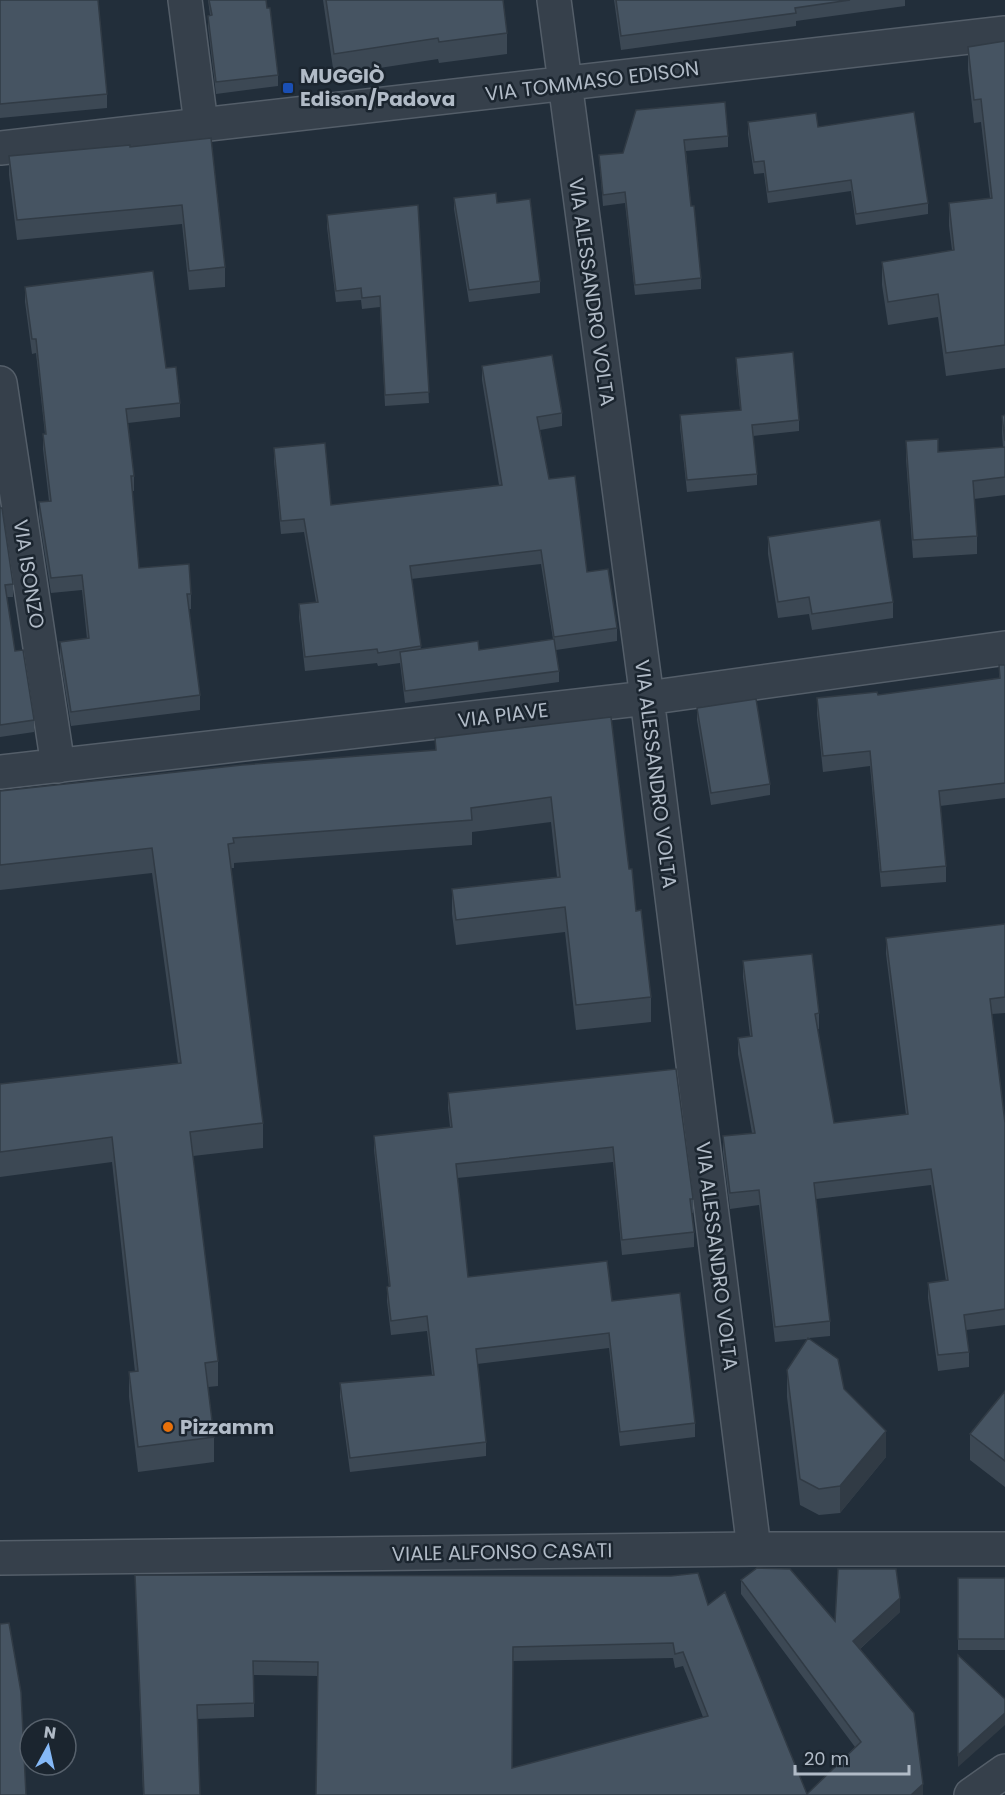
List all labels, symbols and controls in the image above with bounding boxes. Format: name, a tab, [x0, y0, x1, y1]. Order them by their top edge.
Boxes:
street label: VIA TOMMASO EDISON	[483, 54, 701, 108]
place label: MUGGIÒ Edison/Padova	[300, 62, 455, 113]
marker: MUGGIÒ Edison/Padova	[281, 81, 295, 95]
street label: VIA ALESSANDRO VOLTA	[562, 176, 622, 408]
street label: VIA ISONZO	[7, 517, 51, 631]
street label: VIA ALESSANDRO VOLTA	[628, 658, 684, 890]
street label: VIA PIAVE	[456, 696, 550, 734]
street label: VIA ALESSANDRO VOLTA	[689, 1140, 745, 1372]
place label: Pizzamm	[180, 1413, 274, 1441]
marker: Pizzamm	[161, 1420, 175, 1434]
street label: VIALE ALFONSO CASATI	[391, 1536, 613, 1568]
north arrow	[18, 1717, 78, 1777]
text: N	[42, 1720, 58, 1745]
scale bar	[795, 1738, 909, 1776]
text: 20 m	[804, 1746, 849, 1771]

